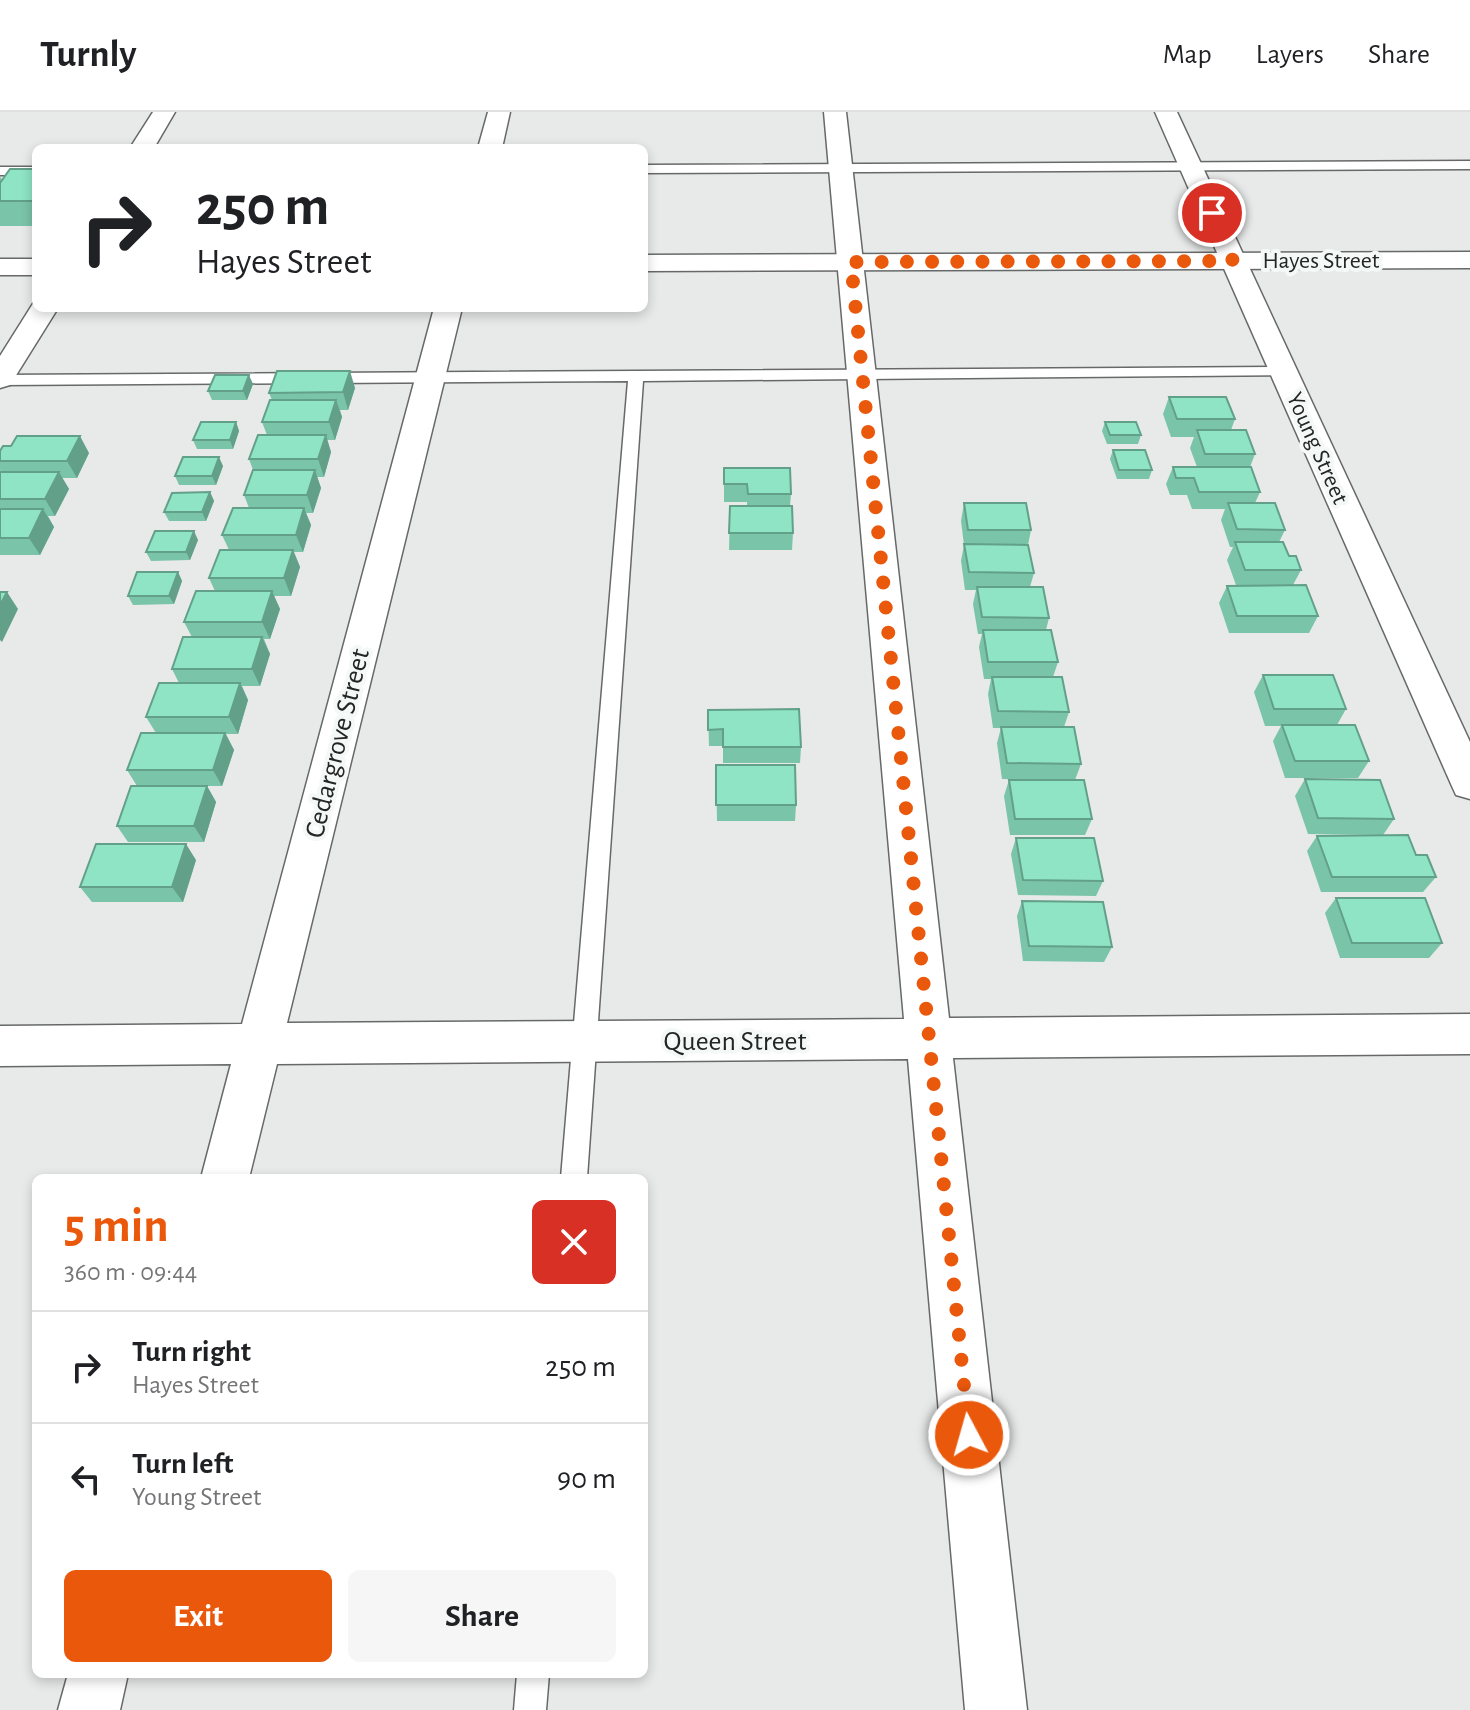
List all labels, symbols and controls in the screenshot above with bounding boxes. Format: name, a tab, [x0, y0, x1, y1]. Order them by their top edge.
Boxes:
text: Turnly	[40, 36, 136, 74]
text: Map	[1163, 41, 1212, 69]
text: Layers	[1256, 41, 1324, 69]
text: Share	[1368, 41, 1430, 69]
icon: right	[64, 176, 168, 280]
text: 250 m	[196, 179, 329, 235]
pin	[1178, 179, 1246, 247]
icon: arrive	[1190, 191, 1234, 235]
text: Hayes Street	[196, 244, 372, 280]
street label: Hayes Street	[1262, 249, 1380, 273]
street label: Young Street	[1282, 389, 1352, 508]
street label: Cedargrove Street	[301, 646, 375, 841]
street label: Queen Street	[664, 1028, 807, 1056]
button: close	[532, 1200, 616, 1284]
text: 5 min	[64, 1203, 169, 1251]
text: 360 m · 09:44	[64, 1259, 197, 1285]
text: Turn right	[132, 1337, 251, 1367]
icon: right	[64, 1345, 108, 1389]
text: 250 m	[545, 1352, 616, 1382]
text: Hayes Street	[132, 1372, 259, 1398]
position arrow	[927, 1393, 1011, 1477]
text: Turn left	[132, 1449, 233, 1479]
icon: left	[64, 1457, 108, 1501]
text: 90 m	[557, 1464, 616, 1494]
text: Young Street	[132, 1484, 261, 1510]
button: Exit	[64, 1570, 332, 1662]
button: Share	[348, 1570, 616, 1662]

